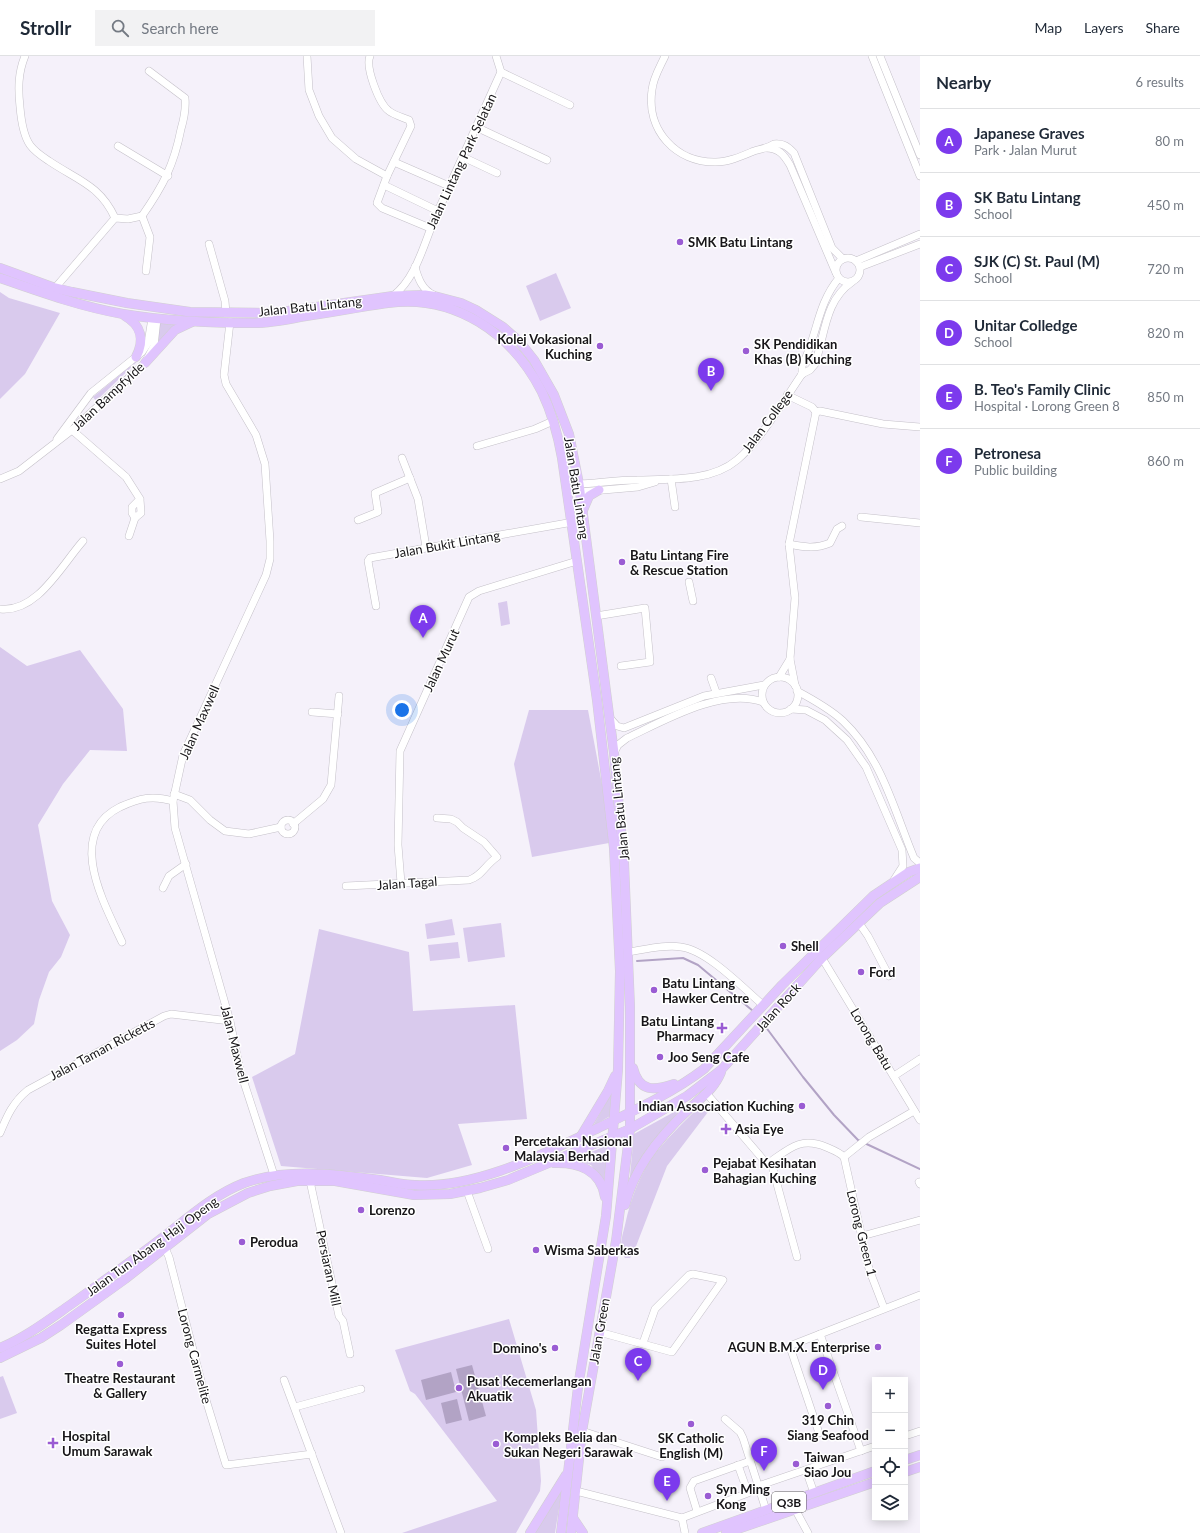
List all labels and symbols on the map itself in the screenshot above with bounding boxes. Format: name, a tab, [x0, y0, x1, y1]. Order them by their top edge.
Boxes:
street label: Jalan Lintang Park Selatan	[423, 91, 499, 231]
place label: SMK Batu Lintang	[688, 234, 793, 250]
marker: SMK Batu Lintang	[675, 237, 685, 247]
street label: Jalan Batu Lintang	[258, 293, 363, 319]
place label: Kolej Vokasional Kuching	[497, 331, 592, 362]
place label: SK Pendidikan Khas (B) Kuching	[754, 336, 852, 367]
marker: Kolej Vokasional Kuching	[595, 341, 605, 351]
marker: SK Pendidikan Khas (B) Kuching	[741, 346, 751, 356]
street label: Jalan Bampfylde	[69, 358, 148, 434]
pin: B	[698, 358, 724, 391]
street label: Jalan College	[738, 386, 796, 455]
street label: Jalan Batu Lintang	[561, 435, 593, 541]
street label: Jalan Bukit Lintang	[393, 527, 501, 561]
place label: Batu Lintang Fire & Rescue Station	[630, 547, 729, 578]
marker: Batu Lintang Fire & Rescue Station	[617, 557, 627, 567]
pin: A	[410, 605, 436, 638]
street label: Jalan Murut	[419, 626, 463, 694]
street label: Jalan Maxwell	[175, 682, 223, 762]
your location	[392, 700, 412, 720]
street label: Jalan Batu Lintang	[606, 756, 632, 861]
street label: Jalan Tagal	[376, 873, 438, 893]
place label: Shell	[791, 938, 819, 954]
marker: Shell	[778, 941, 788, 951]
place label: Ford	[869, 964, 895, 980]
marker: Ford	[856, 967, 866, 977]
place label: Batu Lintang Hawker Centre	[662, 975, 749, 1006]
street label: Jalan Rock	[752, 979, 804, 1035]
marker: Batu Lintang Hawker Centre	[649, 985, 659, 995]
street label: Jalan Maxwell	[218, 1003, 252, 1085]
street label: Lorong Batu	[847, 1005, 897, 1073]
place label: Batu Lintang Pharmacy	[641, 1013, 714, 1044]
street label: Jalan Taman Ricketts	[47, 1014, 158, 1083]
marker: Batu Lintang Pharmacy	[717, 1023, 727, 1033]
place label: Joo Seng Cafe	[668, 1049, 749, 1065]
marker: Joo Seng Cafe	[655, 1052, 665, 1062]
place label: Indian Association Kuching	[638, 1098, 794, 1114]
marker: Indian Association Kuching	[797, 1101, 807, 1111]
place label: Asia Eye	[734, 1121, 784, 1137]
marker: Asia Eye	[720, 1123, 732, 1135]
place label: Percetakan Nasional Malaysia Berhad	[514, 1133, 632, 1164]
marker: Percetakan Nasional Malaysia Berhad	[501, 1143, 511, 1153]
place label: Pejabat Kesihatan Bahagian Kuching	[713, 1155, 816, 1186]
marker: Pejabat Kesihatan Bahagian Kuching	[700, 1165, 710, 1175]
street label: Lorong Green 1	[844, 1188, 880, 1278]
street label: Jalan Tun Abang Haji Openg	[83, 1193, 221, 1299]
place label: Lorenzo	[369, 1202, 416, 1218]
marker: Lorenzo	[356, 1205, 366, 1215]
street label: Persiaran Mill	[313, 1229, 345, 1307]
place label: Perodua	[250, 1234, 298, 1250]
marker: Perodua	[237, 1237, 247, 1247]
place label: Wisma Saberkas	[544, 1242, 640, 1258]
marker: Wisma Saberkas	[531, 1245, 541, 1255]
street label: Jalan Green	[585, 1297, 613, 1365]
street label: Lorong Carmelite	[175, 1307, 215, 1405]
marker: Regatta Express Suites Hotel	[116, 1310, 126, 1320]
place label: Regatta Express Suites Hotel	[75, 1321, 167, 1352]
place label: AGUN B.M.X. Enterprise	[727, 1339, 870, 1355]
place label: Domino's	[493, 1340, 547, 1356]
marker: AGUN B.M.X. Enterprise	[873, 1342, 883, 1352]
marker: Domino's	[550, 1343, 560, 1353]
pin: C	[625, 1348, 651, 1381]
pin: D	[810, 1357, 836, 1390]
marker: Theatre Restaurant & Gallery	[115, 1359, 125, 1369]
place label: Theatre Restaurant & Gallery	[65, 1370, 176, 1401]
place label: Pusat Kecemerlangan Akuatik	[466, 1373, 592, 1404]
marker: Pusat Kecemerlangan Akuatik	[454, 1383, 464, 1393]
marker: 319 Chin Siang Seafood	[823, 1401, 833, 1411]
place label: 319 Chin Siang Seafood	[787, 1412, 869, 1443]
marker: SK Catholic English (M)	[686, 1419, 696, 1429]
place label: Hospital Umum Sarawak	[62, 1428, 153, 1459]
place label: Kompleks Belia dan Sukan Negeri Sarawak	[504, 1429, 633, 1460]
place label: SK Catholic English (M)	[658, 1430, 725, 1461]
marker: Hospital Umum Sarawak	[47, 1437, 59, 1449]
pin: F	[751, 1438, 777, 1471]
marker: Kompleks Belia dan Sukan Negeri Sarawak	[491, 1439, 501, 1449]
place label: Taiwan Siao Jou	[804, 1449, 851, 1480]
marker: Taiwan Siao Jou	[791, 1459, 801, 1469]
pin: E	[654, 1468, 680, 1501]
place label: Syn Ming Kong	[716, 1481, 770, 1512]
marker: Syn Ming Kong	[703, 1491, 713, 1501]
road number: Q3B	[772, 1492, 806, 1512]

